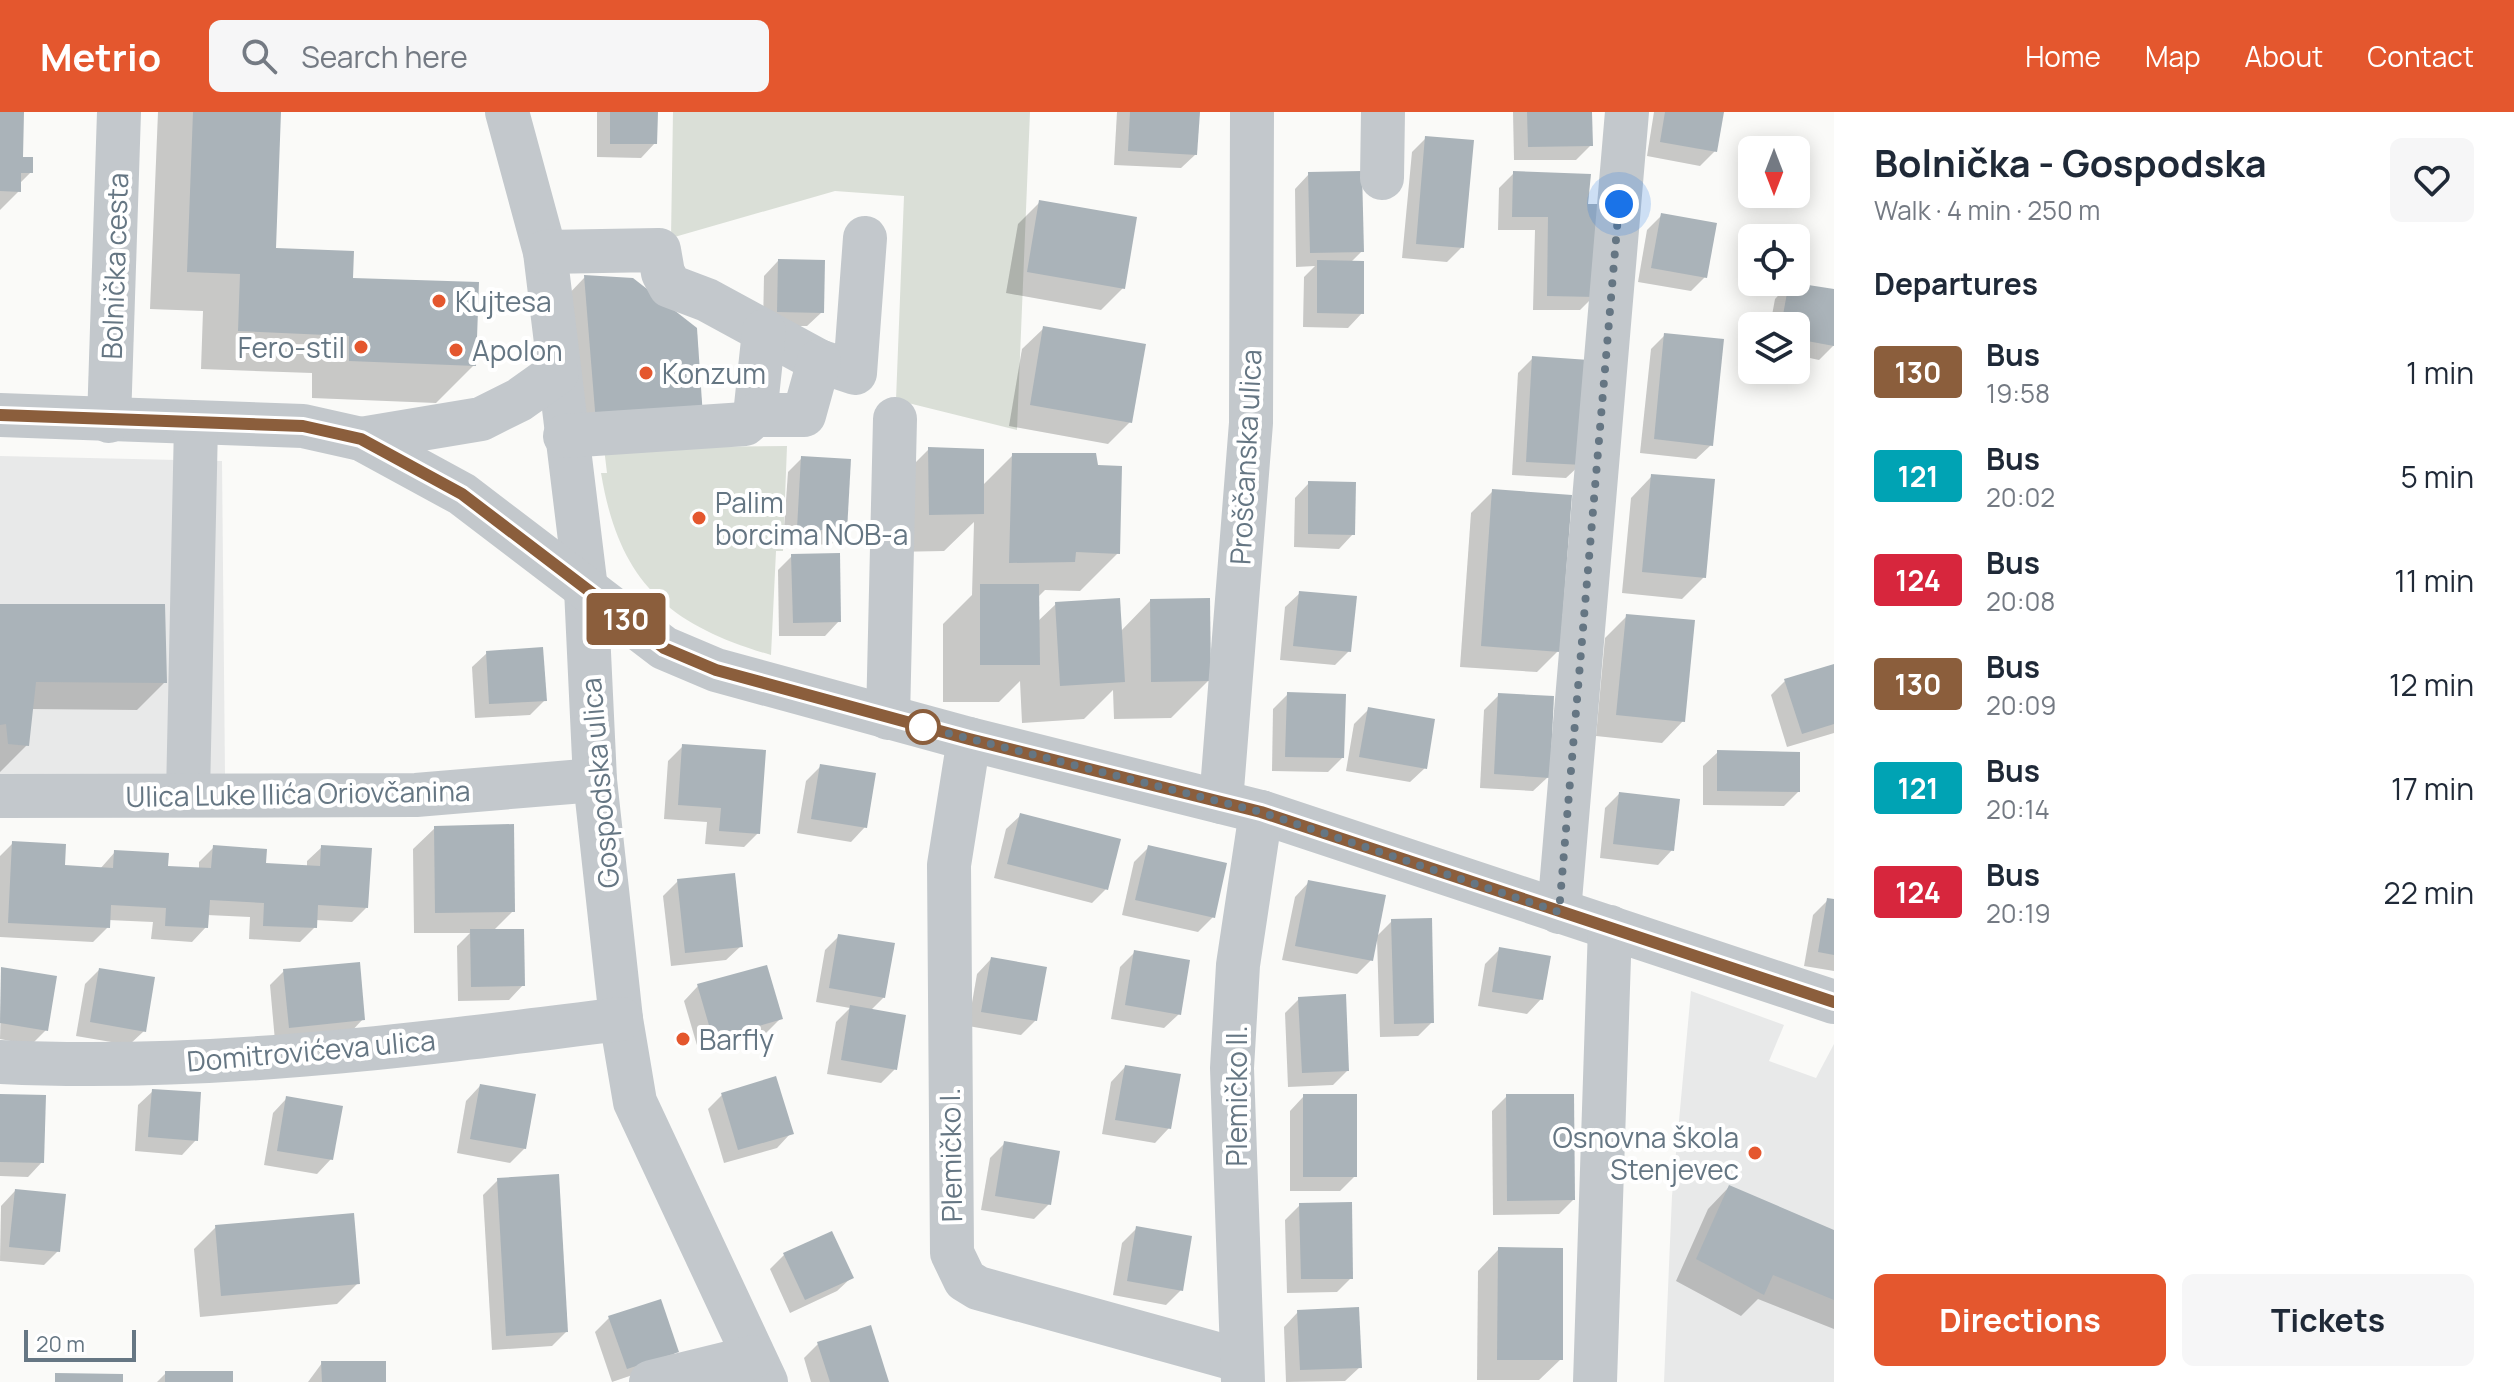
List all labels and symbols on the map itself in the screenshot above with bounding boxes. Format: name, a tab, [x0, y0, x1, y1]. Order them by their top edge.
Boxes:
north arrow	[1738, 136, 1810, 208]
street label: Bolnička cesta	[92, 172, 136, 360]
your location	[1599, 184, 1639, 224]
place label: Kujtesa	[455, 282, 552, 320]
marker: Kujtesa	[430, 292, 448, 310]
place label: Fero-stil	[238, 328, 345, 366]
place label: Apolon	[472, 331, 563, 369]
marker: Fero-stil	[352, 338, 370, 356]
marker: Apolon	[447, 341, 465, 359]
street label: Proščanska ulica	[1220, 348, 1270, 566]
place label: Konzum	[662, 354, 766, 392]
marker: Konzum	[637, 364, 655, 382]
place label: Palim borcima NOB-a	[715, 483, 908, 553]
marker: Palim borcima NOB-a	[690, 509, 708, 527]
line badge: 130	[580, 593, 672, 645]
street label: Gospodska ulica	[571, 676, 627, 890]
unlabelled marker	[906, 710, 940, 744]
street label: Ulica Luke Ilića Oriovčanina	[125, 771, 471, 815]
street label: Domitrovićeva ulica	[185, 1020, 437, 1080]
place label: Barfly	[699, 1020, 774, 1058]
street label: Plemičko II.	[1217, 1025, 1255, 1167]
marker: Barfly	[674, 1030, 692, 1048]
street label: Plemičko I.	[930, 1087, 970, 1223]
place label: Osnovna škola Stenjevec	[1553, 1118, 1739, 1188]
marker: Osnovna škola Stenjevec	[1746, 1144, 1764, 1162]
scale bar	[24, 1326, 136, 1362]

